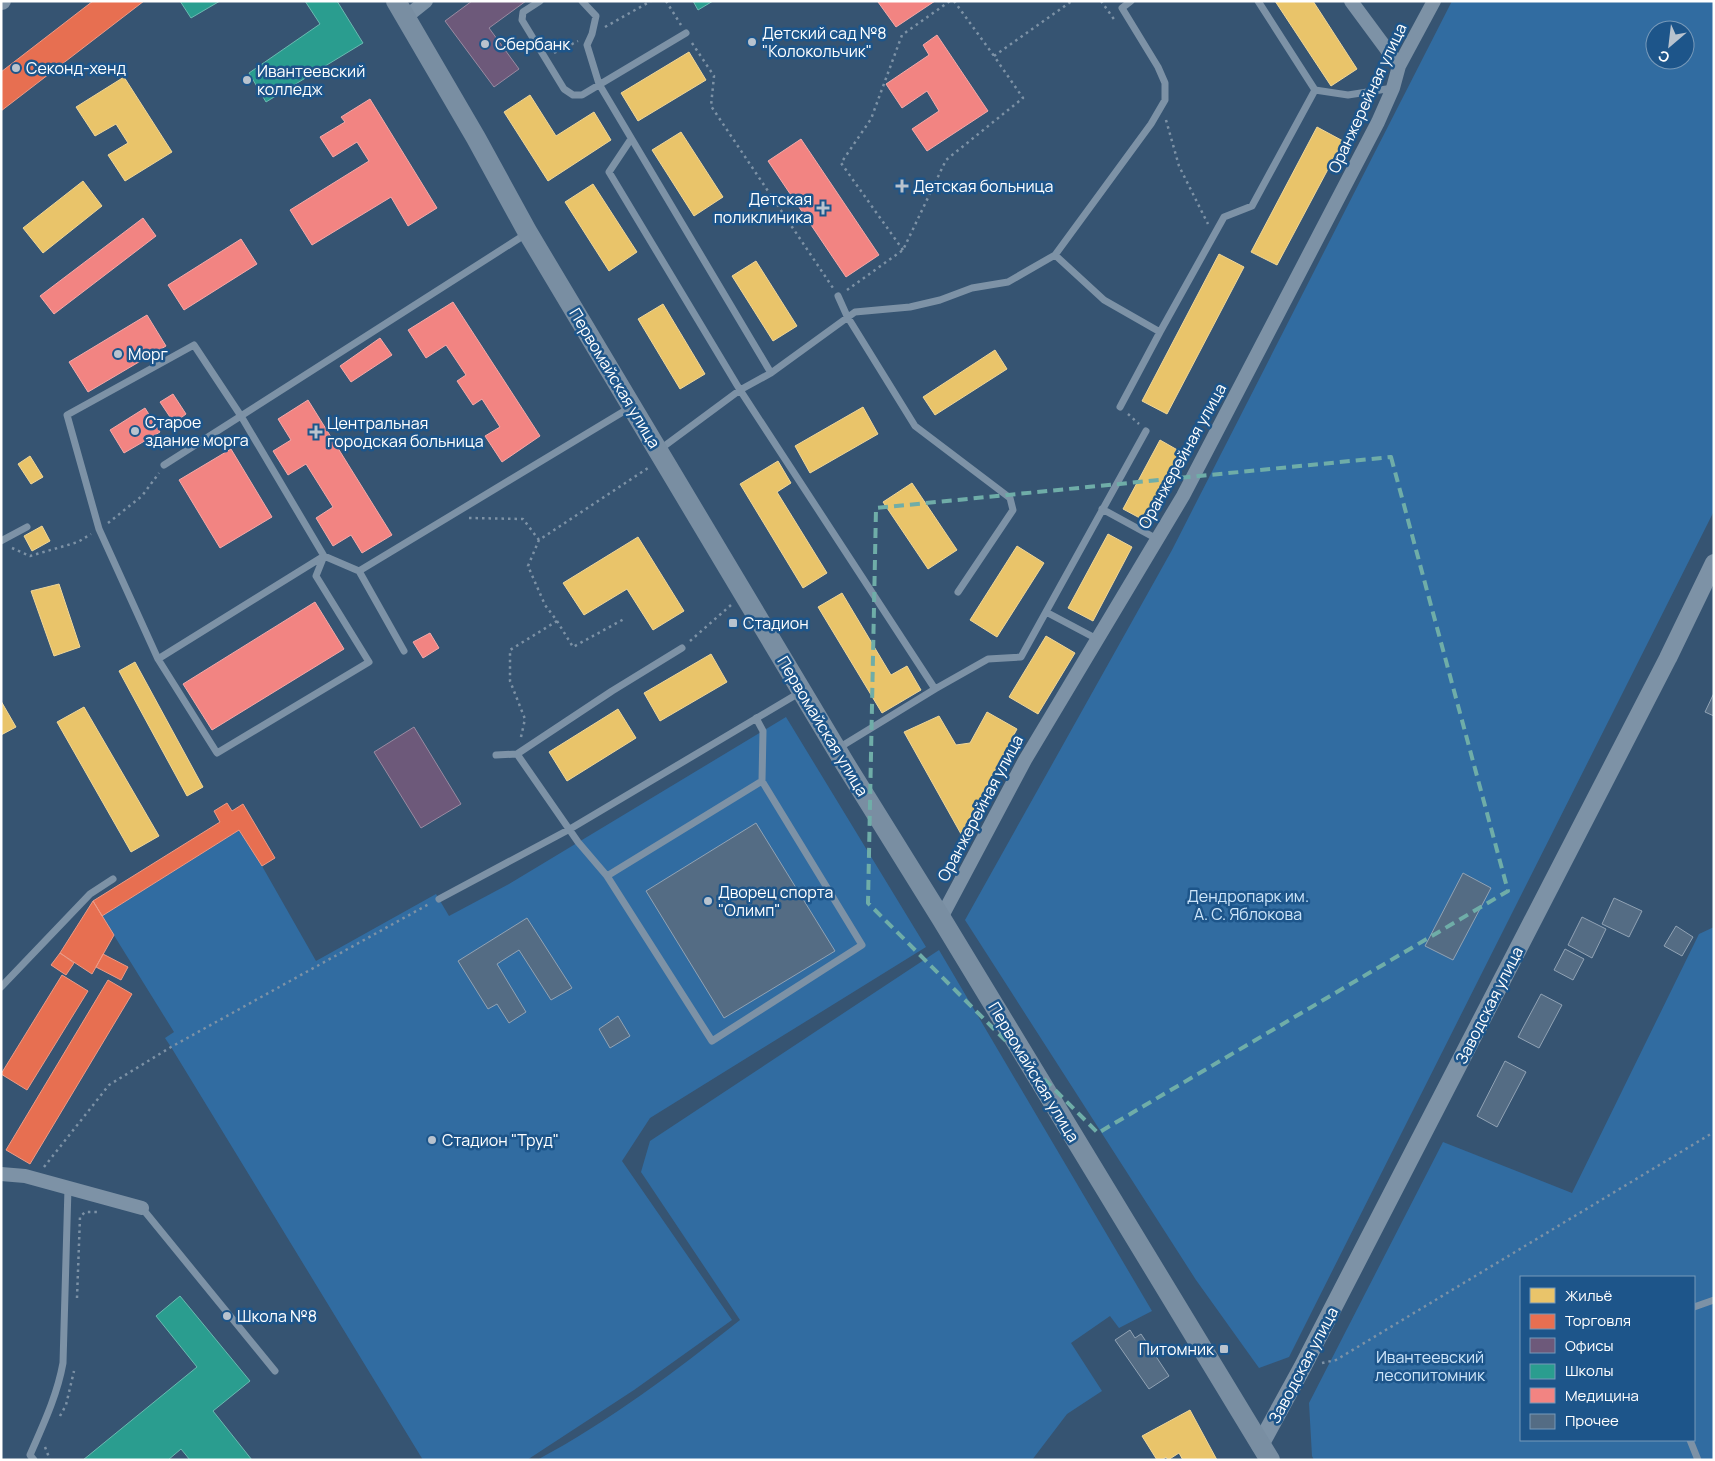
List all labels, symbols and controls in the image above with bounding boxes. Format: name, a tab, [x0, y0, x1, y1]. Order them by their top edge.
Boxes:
street label: Оранжерейная улица	[1323, 19, 1411, 177]
north arrow	[1645, 20, 1695, 70]
place label: Детский сад №8 "Колокольчик"	[762, 22, 887, 62]
place label: Сбербанк	[495, 33, 571, 55]
marker: Детский сад №8 "Колокольчик"	[746, 36, 758, 48]
marker: Сбербанк	[479, 38, 491, 50]
text: С	[1655, 46, 1673, 68]
place label: Секонд-хенд	[26, 57, 126, 79]
place label: Ивантеевский колледж	[257, 60, 365, 100]
marker: Секонд-хенд	[10, 62, 22, 74]
marker: Ивантеевский колледж	[241, 74, 253, 86]
place label: Детская больница	[913, 175, 1053, 197]
marker: Детская больница	[895, 179, 909, 193]
place label: Детская поликлиника	[714, 188, 812, 228]
marker: Детская поликлиника	[816, 201, 830, 215]
street label: Первомайская улица	[564, 304, 666, 452]
place label: Морг	[128, 343, 168, 365]
marker: Морг	[112, 348, 124, 360]
street label: Оранжерейная улица	[1133, 379, 1231, 533]
place label: Старое здание морга	[145, 411, 249, 451]
place label: Центральная городская больница	[327, 412, 484, 452]
marker: Старое здание морга	[129, 425, 141, 437]
marker: Центральная городская больница	[309, 425, 323, 439]
place label: Стадион	[743, 612, 809, 634]
marker: Стадион	[727, 617, 739, 629]
street label: Первомайская улица	[772, 652, 874, 800]
street label: Оранжерейная улица	[932, 731, 1028, 885]
place label: Дворец спорта "Олимп"	[718, 881, 833, 921]
park label: Дендропарк им. А. С. Яблокова	[1187, 885, 1309, 925]
marker: Дворец спорта "Олимп"	[702, 895, 714, 907]
street label: Заводская улица	[1450, 943, 1528, 1067]
street label: Первомайская улица	[983, 998, 1085, 1146]
place label: Стадион "Труд"	[442, 1129, 559, 1151]
marker: Стадион "Труд"	[426, 1134, 438, 1146]
legend	[1520, 1276, 1695, 1441]
text: Жильё	[1565, 1285, 1613, 1306]
street label: Заводская улица	[1263, 1303, 1343, 1427]
place label: Школа №8	[237, 1305, 317, 1327]
marker: Школа №8	[221, 1310, 233, 1322]
text: Торговля	[1565, 1310, 1631, 1331]
text: Офисы	[1565, 1335, 1614, 1356]
place label: Питомник	[1139, 1338, 1215, 1360]
marker: Питомник	[1218, 1343, 1230, 1355]
park label: Ивантеевский лесопитомник	[1375, 1346, 1486, 1386]
text: Школы	[1565, 1360, 1613, 1381]
text: Медицина	[1565, 1385, 1639, 1406]
text: Прочее	[1565, 1410, 1619, 1431]

